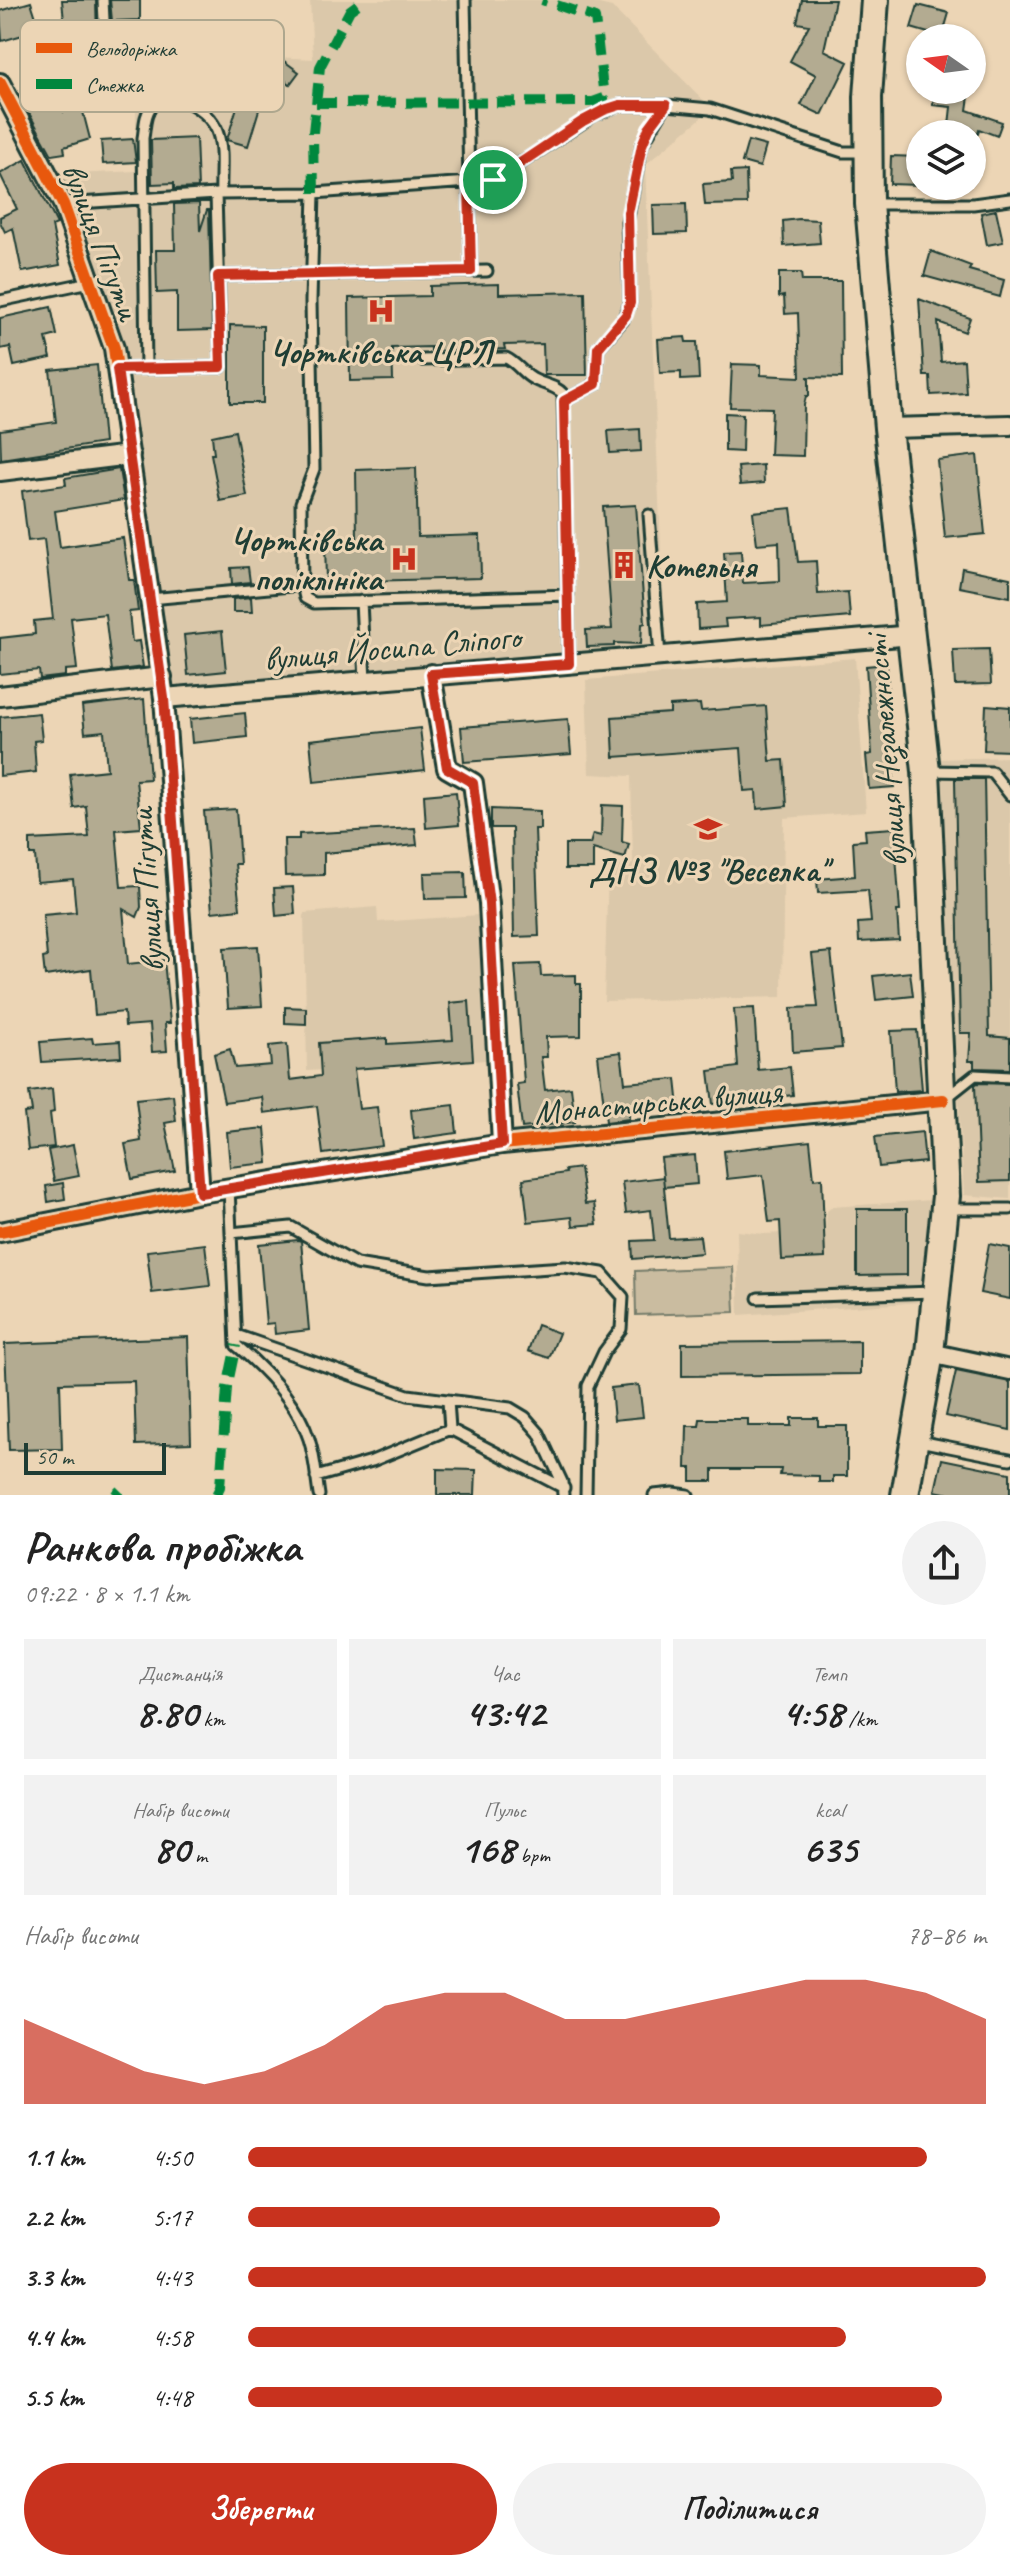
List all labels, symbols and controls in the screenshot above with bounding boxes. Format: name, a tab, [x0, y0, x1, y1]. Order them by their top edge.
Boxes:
legend	[20, 20, 284, 112]
north arrow	[906, 24, 986, 104]
map controls	[906, 24, 986, 200]
text: Велодоріжка	[86, 35, 178, 63]
text: Стежка	[86, 71, 144, 99]
button: layers	[906, 120, 986, 200]
pin	[459, 146, 527, 214]
street label: вулиця Пігути	[52, 157, 152, 327]
icon: arrive	[471, 158, 515, 202]
hospital icon: Чортківська ЦРЛ	[366, 296, 396, 326]
place label: Чортківська ЦРЛ	[269, 330, 496, 373]
place label: Чортківська поліклініка	[229, 518, 385, 600]
hospital icon: Чортківська поліклініка	[389, 544, 419, 574]
place label: Котельня	[646, 544, 759, 587]
building icon: Котельня	[609, 550, 639, 580]
street label: вулиця Йосипа Сліпого	[262, 615, 526, 680]
street label: вулиця Незалежності	[854, 629, 917, 869]
street label: вулиця Пігути	[119, 805, 174, 974]
school or university icon: ДНЗ №3 "Веселка"	[693, 814, 723, 844]
place label: ДНЗ №3 "Веселка"	[589, 848, 834, 891]
street label: Монастирська вулиця	[532, 1069, 786, 1134]
scale bar	[24, 1439, 166, 1475]
text: 50 m	[36, 1443, 73, 1471]
text: Ранкова пробіжка	[24, 1519, 300, 1574]
button: share	[902, 1521, 986, 1605]
text: 09:22 · 8 × 1.1 km	[24, 1577, 190, 1610]
text: Дистанція	[138, 1660, 222, 1688]
text: Час	[491, 1660, 519, 1688]
text: Темп	[812, 1660, 847, 1688]
text: 8.80	[136, 1688, 198, 1738]
text: 43:42	[465, 1688, 545, 1738]
text: 4:58	[782, 1688, 843, 1738]
text: km	[198, 1705, 225, 1733]
text: /km	[843, 1705, 877, 1733]
text: Набір висоти	[132, 1796, 228, 1824]
text: Пульс	[484, 1796, 526, 1824]
text: kcal	[815, 1796, 844, 1824]
text: 80	[154, 1824, 190, 1874]
text: 168	[460, 1824, 515, 1874]
text: 635	[803, 1824, 857, 1874]
text: m	[190, 1841, 207, 1869]
text: bpm	[515, 1841, 550, 1869]
text: Набір висоти	[24, 1919, 137, 1952]
text: 78–86 m	[907, 1919, 986, 1952]
text: 1.1 km	[24, 2141, 84, 2174]
text: 4:50	[152, 2141, 192, 2174]
text: 2.2 km	[24, 2201, 84, 2234]
text: 5:17	[152, 2201, 192, 2234]
text: 3.3 km	[24, 2261, 84, 2294]
text: 4:43	[152, 2261, 192, 2294]
text: 4.4 km	[24, 2321, 84, 2354]
text: 4:58	[152, 2321, 192, 2354]
text: 5.5 km	[24, 2381, 84, 2414]
text: 4:48	[152, 2381, 192, 2414]
button: Зберегти	[24, 2463, 497, 2555]
button: Поділитися	[513, 2463, 986, 2555]

